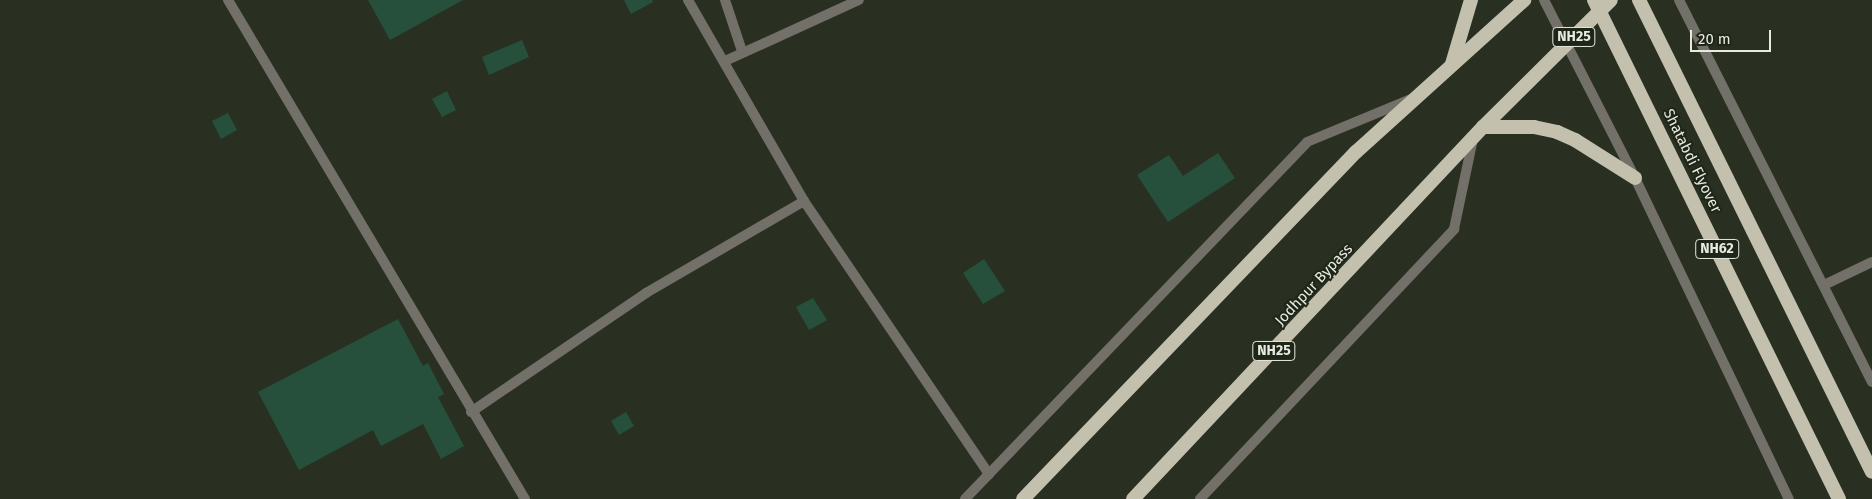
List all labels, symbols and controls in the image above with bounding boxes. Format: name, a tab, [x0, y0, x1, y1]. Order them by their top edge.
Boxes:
scale bar	[1692, 20, 1773, 52]
road number: NH25	[1552, 26, 1596, 48]
text: 20 m	[1698, 30, 1731, 48]
street label: Shatabdi Flyover	[1659, 106, 1725, 216]
road number: NH62	[1694, 238, 1740, 260]
street label: Jodhpur Bypass	[1271, 240, 1357, 330]
road number: NH25	[1252, 340, 1296, 362]

